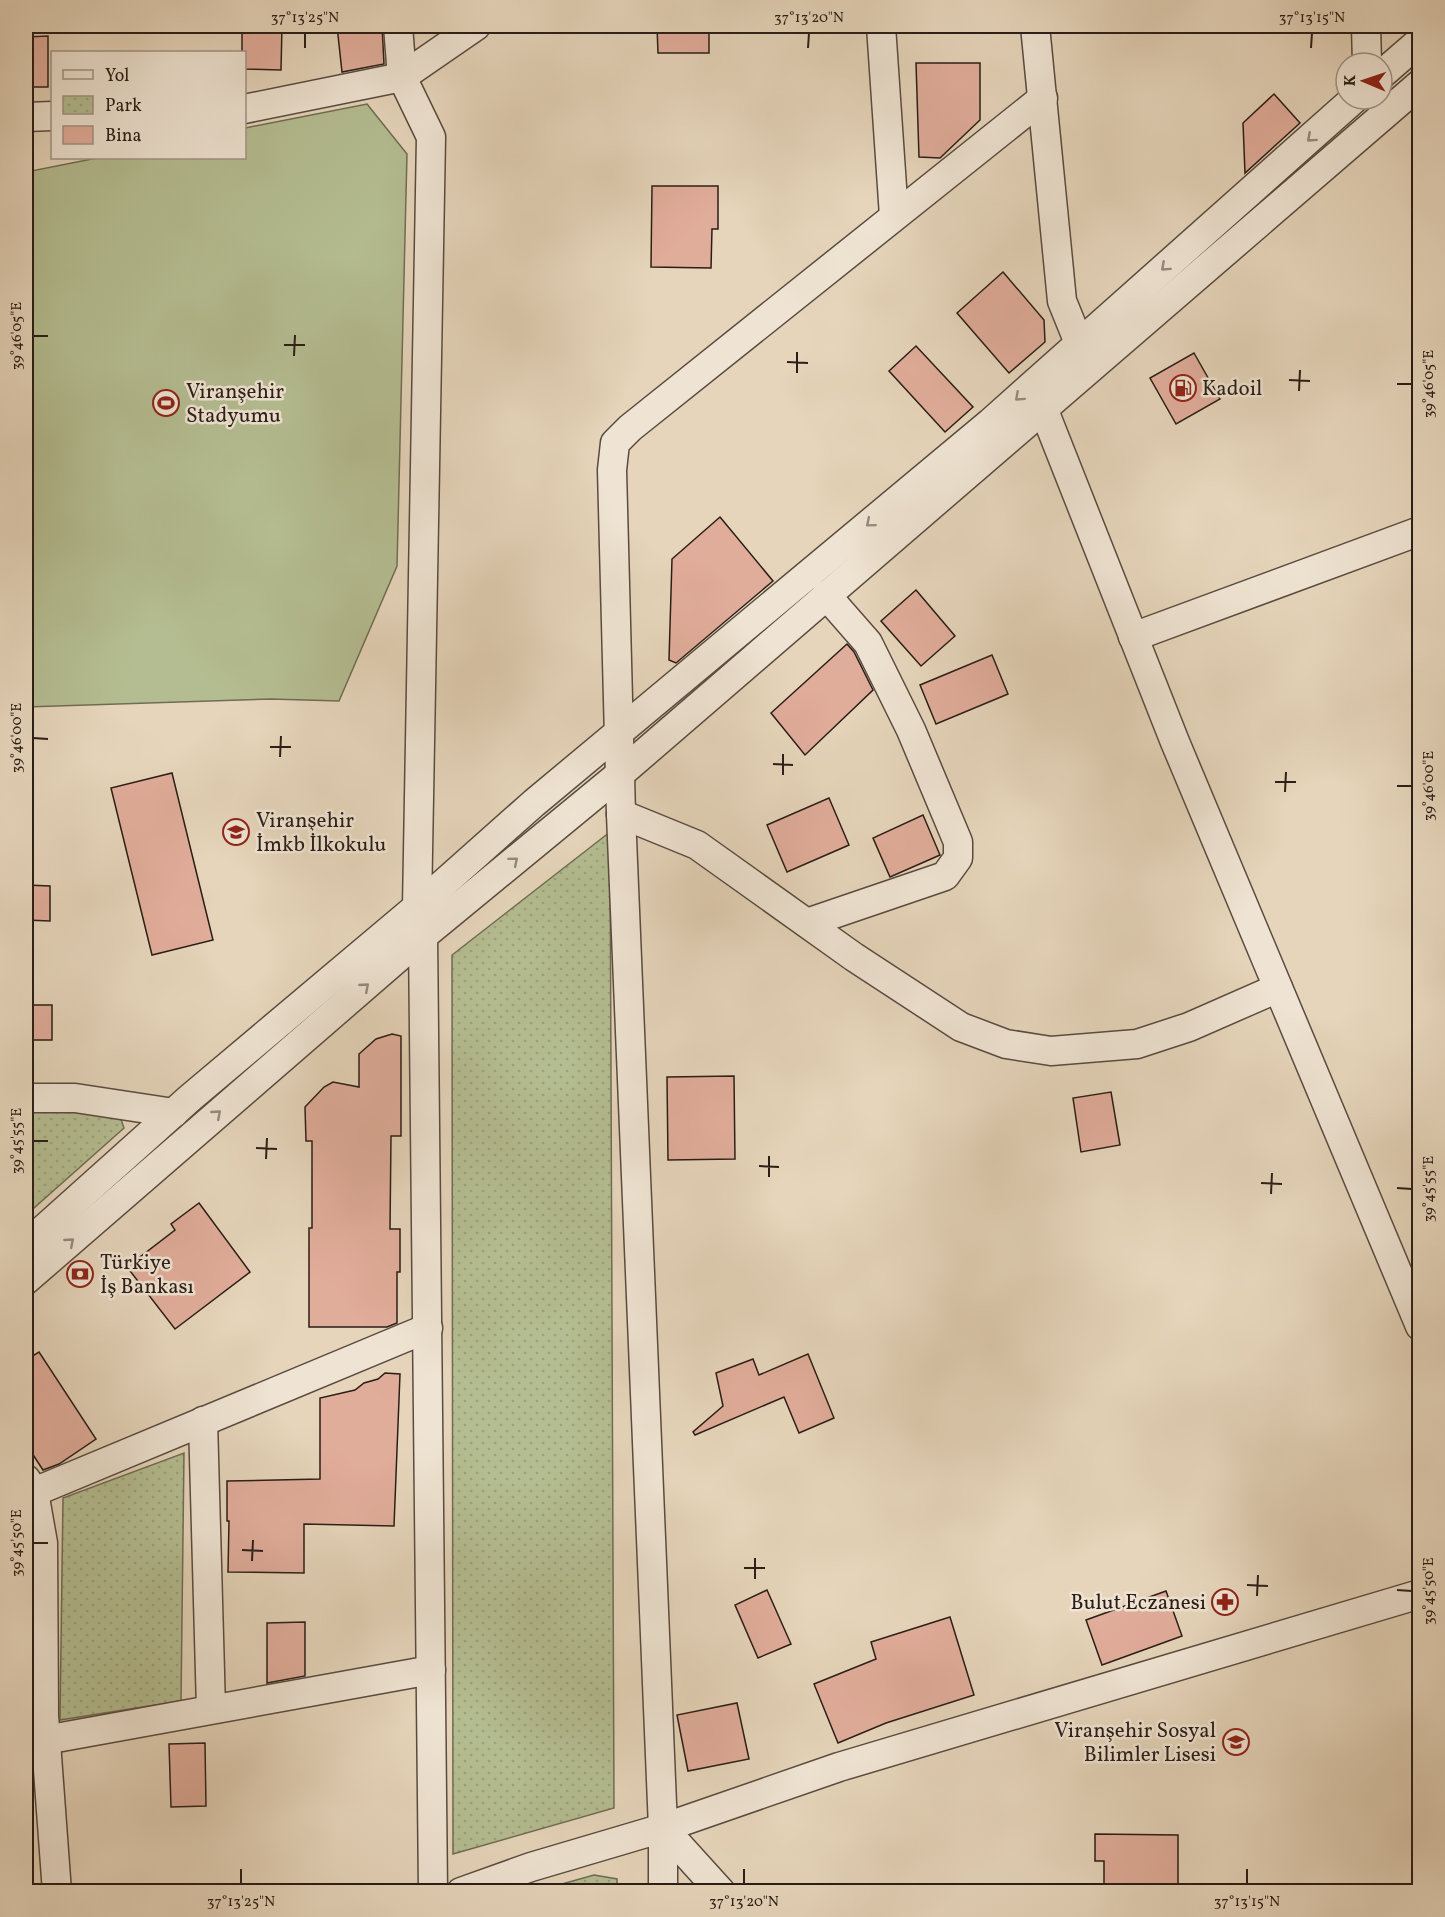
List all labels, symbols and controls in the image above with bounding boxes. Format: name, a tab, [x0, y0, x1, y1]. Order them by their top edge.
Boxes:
text: 37°13'25"N	[271, 8, 339, 29]
text: 37°13'20"N	[774, 8, 844, 29]
text: 37°13'15"N	[1279, 8, 1345, 29]
legend	[51, 51, 246, 159]
north arrow	[1334, 51, 1394, 111]
text: Yol	[105, 64, 130, 89]
text: K	[1340, 74, 1362, 87]
text: Park	[105, 94, 142, 119]
text: Bina	[105, 124, 141, 149]
one-way arrow	[1307, 131, 1318, 142]
one-way arrow	[1161, 260, 1172, 271]
text: 39°46'05"E	[7, 302, 28, 370]
text: 39°46'05"E	[1419, 350, 1440, 418]
fuel station icon: Kadoil	[1168, 373, 1198, 403]
place label: Kadoil	[1202, 375, 1262, 404]
place label: Viranşehir Stadyumu	[186, 378, 284, 431]
sports icon: Viranşehir Stadyumu	[151, 388, 181, 418]
one-way arrow	[1015, 390, 1026, 401]
one-way arrow	[866, 515, 877, 526]
text: 39°46'00"E	[7, 703, 28, 773]
text: 39°46'00"E	[1419, 751, 1440, 821]
place label: Viranşehir İmkb İlkokulu	[256, 807, 386, 860]
school or university icon: Viranşehir İmkb İlkokulu	[221, 817, 251, 847]
one-way arrow	[507, 858, 518, 869]
one-way arrow	[358, 983, 369, 994]
text: 39°45'55"E	[7, 1108, 28, 1174]
one-way arrow	[210, 1110, 221, 1121]
text: 39°45'55"E	[1419, 1156, 1440, 1222]
one-way arrow	[63, 1238, 74, 1249]
place label: Türkiye İş Bankası	[100, 1249, 194, 1302]
bank icon: Türkiye İş Bankası	[65, 1259, 95, 1289]
text: 39°45'50"E	[7, 1509, 28, 1577]
text: 39°45'50"E	[1419, 1557, 1440, 1625]
pharmacy icon: Bulut Eczanesi	[1210, 1587, 1240, 1617]
place label: Bulut Eczanesi	[1071, 1589, 1206, 1618]
place label: Viranşehir Sosyal Bilimler Lisesi	[1054, 1717, 1216, 1770]
school or university icon: Viranşehir Sosyal Bilimler Lisesi	[1221, 1727, 1251, 1757]
text: 37°13'25"N	[207, 1892, 275, 1913]
text: 37°13'20"N	[709, 1892, 779, 1913]
text: 37°13'15"N	[1214, 1892, 1280, 1913]

